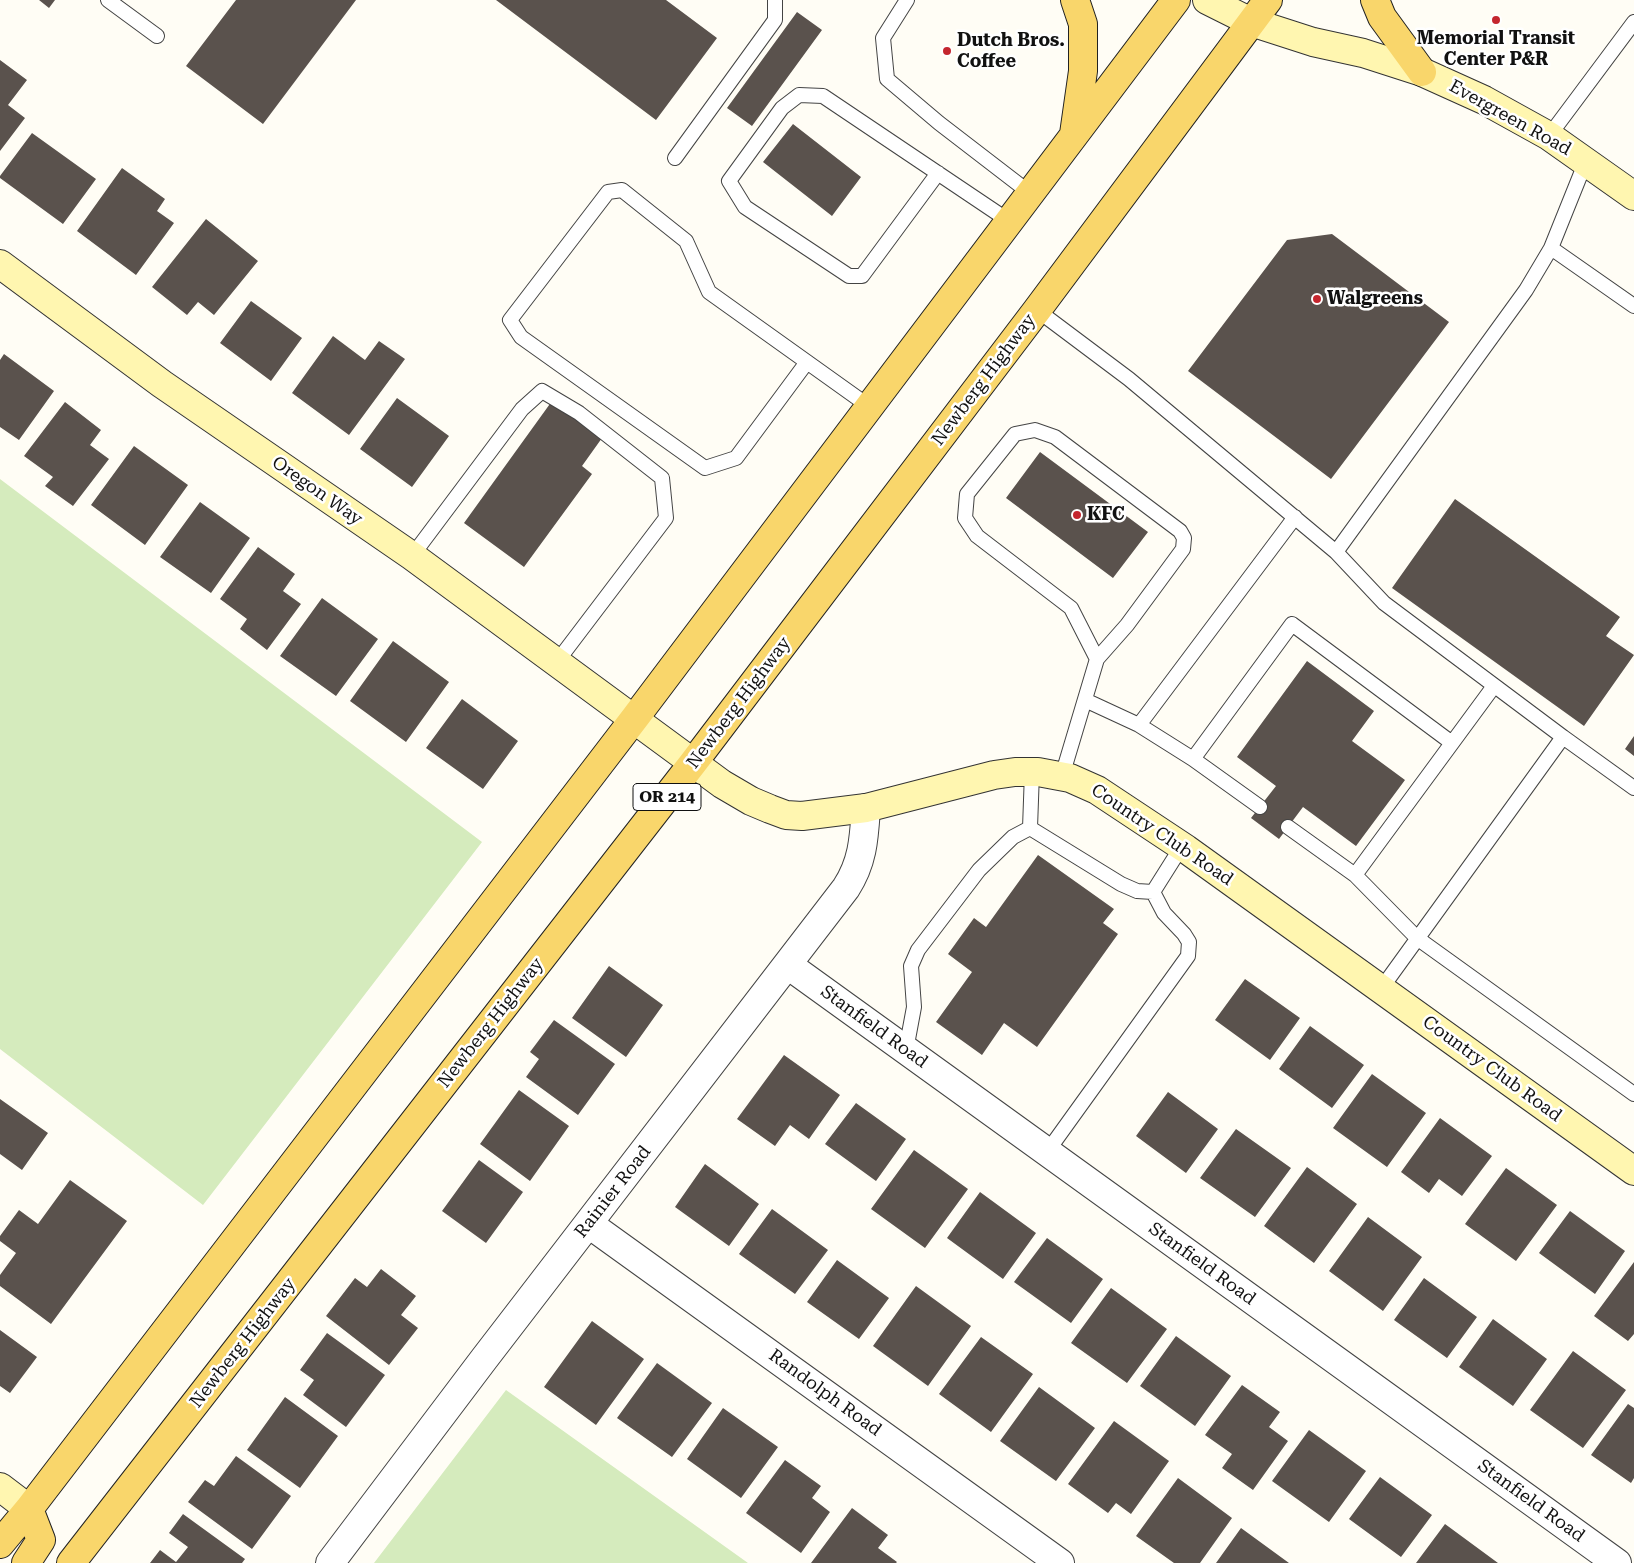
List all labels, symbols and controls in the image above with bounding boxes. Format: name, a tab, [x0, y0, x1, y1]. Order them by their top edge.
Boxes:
marker: Memorial Transit Center P&R	[1490, 14, 1502, 26]
place label: Memorial Transit Center P&R	[1417, 28, 1575, 70]
place label: Dutch Bros. Coffee	[957, 30, 1065, 72]
marker: Dutch Bros. Coffee	[941, 45, 953, 57]
street label: Evergreen Road	[1445, 76, 1575, 160]
place label: Walgreens	[1327, 288, 1423, 310]
marker: Walgreens	[1311, 293, 1323, 305]
street label: Newberg Highway	[927, 310, 1041, 450]
street label: Oregon Way	[267, 452, 367, 530]
place label: KFC	[1087, 504, 1125, 526]
marker: KFC	[1071, 509, 1083, 521]
street label: Newberg Highway	[682, 633, 796, 773]
street label: Country Club Road	[1087, 779, 1237, 891]
road number: OR 214	[633, 784, 701, 810]
street label: Newberg Highway	[433, 954, 549, 1092]
street label: Stanfield Road	[816, 981, 932, 1073]
street label: Country Club Road	[1418, 1011, 1566, 1127]
street label: Rainier Road	[570, 1142, 656, 1242]
street label: Stanfield Road	[1144, 1218, 1260, 1310]
street label: Newberg Highway	[185, 1274, 301, 1412]
street label: Randolph Road	[764, 1345, 886, 1441]
street label: Stanfield Road	[1473, 1455, 1589, 1547]

